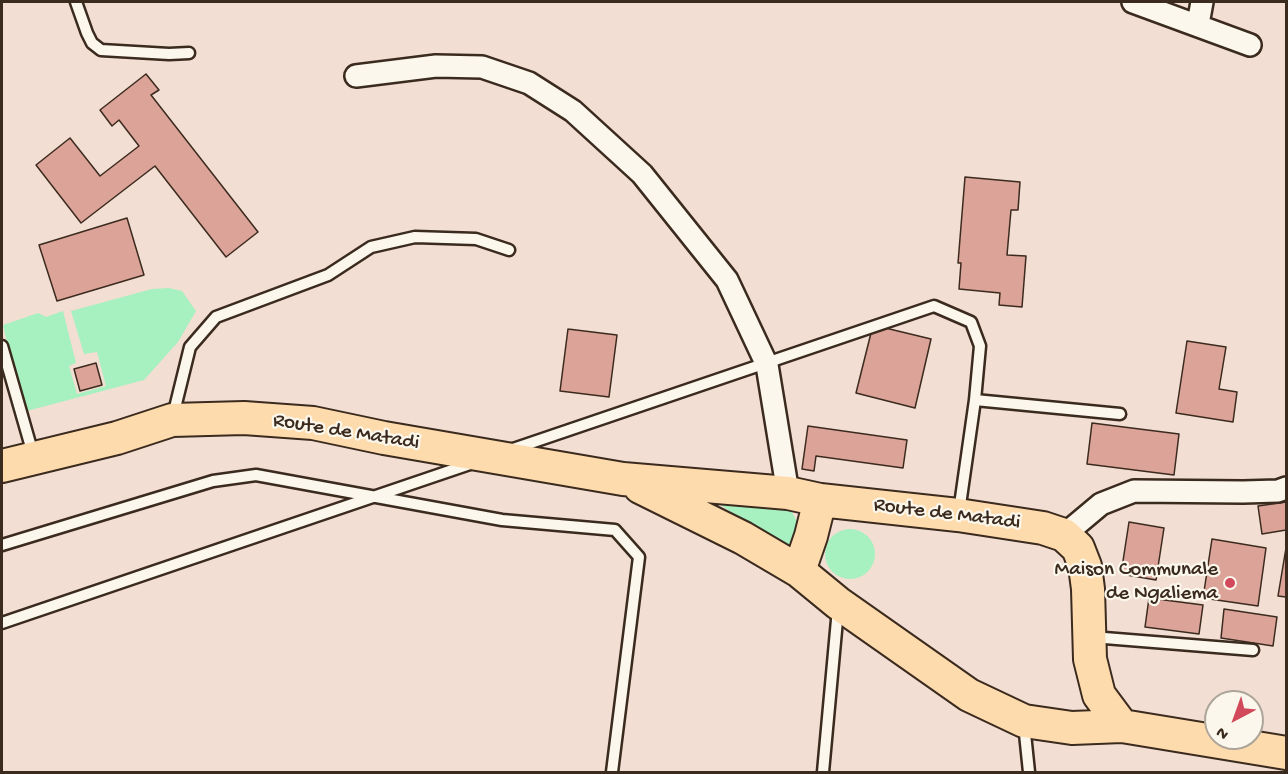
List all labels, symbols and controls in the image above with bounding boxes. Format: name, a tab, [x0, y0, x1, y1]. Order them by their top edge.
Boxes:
street label: Route de Matadi	[271, 409, 421, 457]
street label: Route de Matadi	[872, 494, 1022, 536]
place label: Maison Communale de Ngaliema	[1055, 558, 1218, 608]
marker: Maison Communale de Ngaliema	[1223, 576, 1237, 590]
north arrow	[1204, 690, 1264, 750]
text: N	[1213, 722, 1233, 743]

